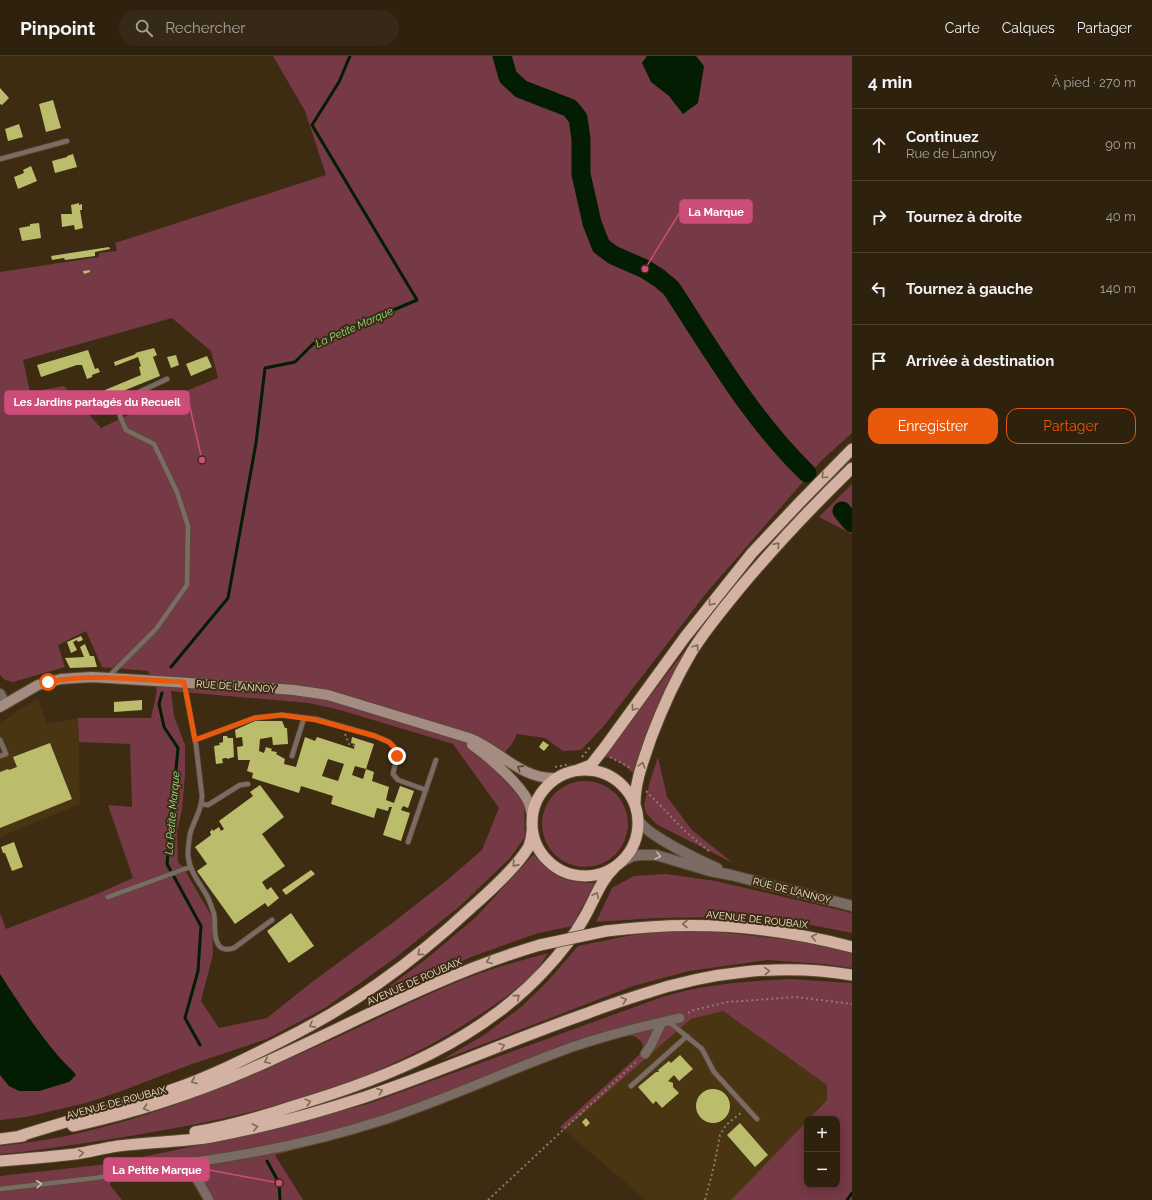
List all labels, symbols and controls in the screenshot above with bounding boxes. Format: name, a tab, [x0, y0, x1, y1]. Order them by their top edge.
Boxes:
search box	[119, 10, 399, 46]
text: Pinpoint	[20, 17, 95, 39]
icon: search	[133, 17, 155, 39]
text: Rechercher	[165, 19, 246, 37]
text: Carte	[945, 20, 980, 36]
text: Calques	[1002, 20, 1055, 36]
text: Partager	[1077, 20, 1132, 36]
text: 4 min	[868, 72, 912, 92]
text: À pied · 270 m	[1052, 75, 1136, 90]
text: Continuez	[906, 128, 979, 146]
icon: ahead	[868, 134, 890, 156]
text: 90 m	[1105, 137, 1136, 152]
text: Rue de Lannoy	[906, 146, 996, 161]
callout: La Marque	[680, 200, 752, 223]
text: La Marque	[688, 206, 744, 219]
icon: right	[868, 206, 890, 228]
text: Tournez à droite	[906, 208, 1022, 226]
text: 40 m	[1106, 209, 1136, 224]
icon: left	[868, 278, 890, 300]
text: Tournez à gauche	[906, 280, 1033, 298]
text: 140 m	[1100, 281, 1136, 296]
water label: La Petite Marque	[313, 304, 395, 350]
icon: arrive	[868, 350, 890, 372]
text: Arrivée à destination	[906, 352, 1054, 370]
callout: Les Jardins partagés du Recueil	[5, 391, 189, 414]
text: Les Jardins partagés du Recueil	[13, 396, 181, 409]
button: Enregistrer	[868, 408, 998, 444]
button: Partager	[1006, 408, 1136, 444]
one-way arrow	[821, 471, 829, 479]
one-way arrow	[773, 543, 780, 550]
one-way arrow	[708, 599, 715, 606]
one-way arrow	[691, 644, 698, 651]
route start	[39, 673, 57, 691]
street label: RUE DE LANNOY	[196, 678, 277, 695]
one-way arrow	[631, 704, 639, 711]
route end	[388, 747, 406, 765]
one-way arrow	[637, 761, 646, 768]
one-way arrow	[517, 766, 524, 773]
water label: La Petite Marque	[162, 771, 183, 855]
one-way arrow	[655, 852, 662, 860]
one-way arrow	[512, 860, 519, 867]
street label: RUE DE LANNOY	[752, 875, 833, 906]
one-way arrow	[591, 891, 599, 899]
street label: AVENUE DE ROUBAIX	[705, 909, 809, 930]
one-way arrow	[682, 920, 688, 928]
one-way arrow	[811, 934, 817, 942]
one-way arrow	[417, 948, 424, 955]
street label: AVENUE DE ROUBAIX	[365, 955, 464, 1007]
one-way arrow	[486, 957, 493, 965]
one-way arrow	[764, 966, 770, 975]
one-way arrow	[513, 994, 520, 1001]
one-way arrow	[620, 997, 627, 1005]
one-way arrow	[308, 1020, 316, 1028]
one-way arrow	[498, 1042, 505, 1050]
one-way arrow	[264, 1056, 272, 1064]
one-way arrow	[191, 1076, 199, 1084]
street label: AVENUE DE ROUBAIX	[65, 1084, 168, 1121]
one-way arrow	[376, 1088, 383, 1096]
one-way arrow	[304, 1098, 311, 1107]
one-way arrow	[143, 1103, 150, 1112]
map controls	[804, 1116, 840, 1188]
button: +	[804, 1116, 840, 1152]
one-way arrow	[251, 1123, 258, 1132]
one-way arrow	[77, 1149, 84, 1158]
button: −	[804, 1152, 840, 1188]
callout: La Petite Marque	[104, 1158, 209, 1181]
text: La Petite Marque	[112, 1164, 202, 1177]
one-way arrow	[36, 1180, 42, 1189]

